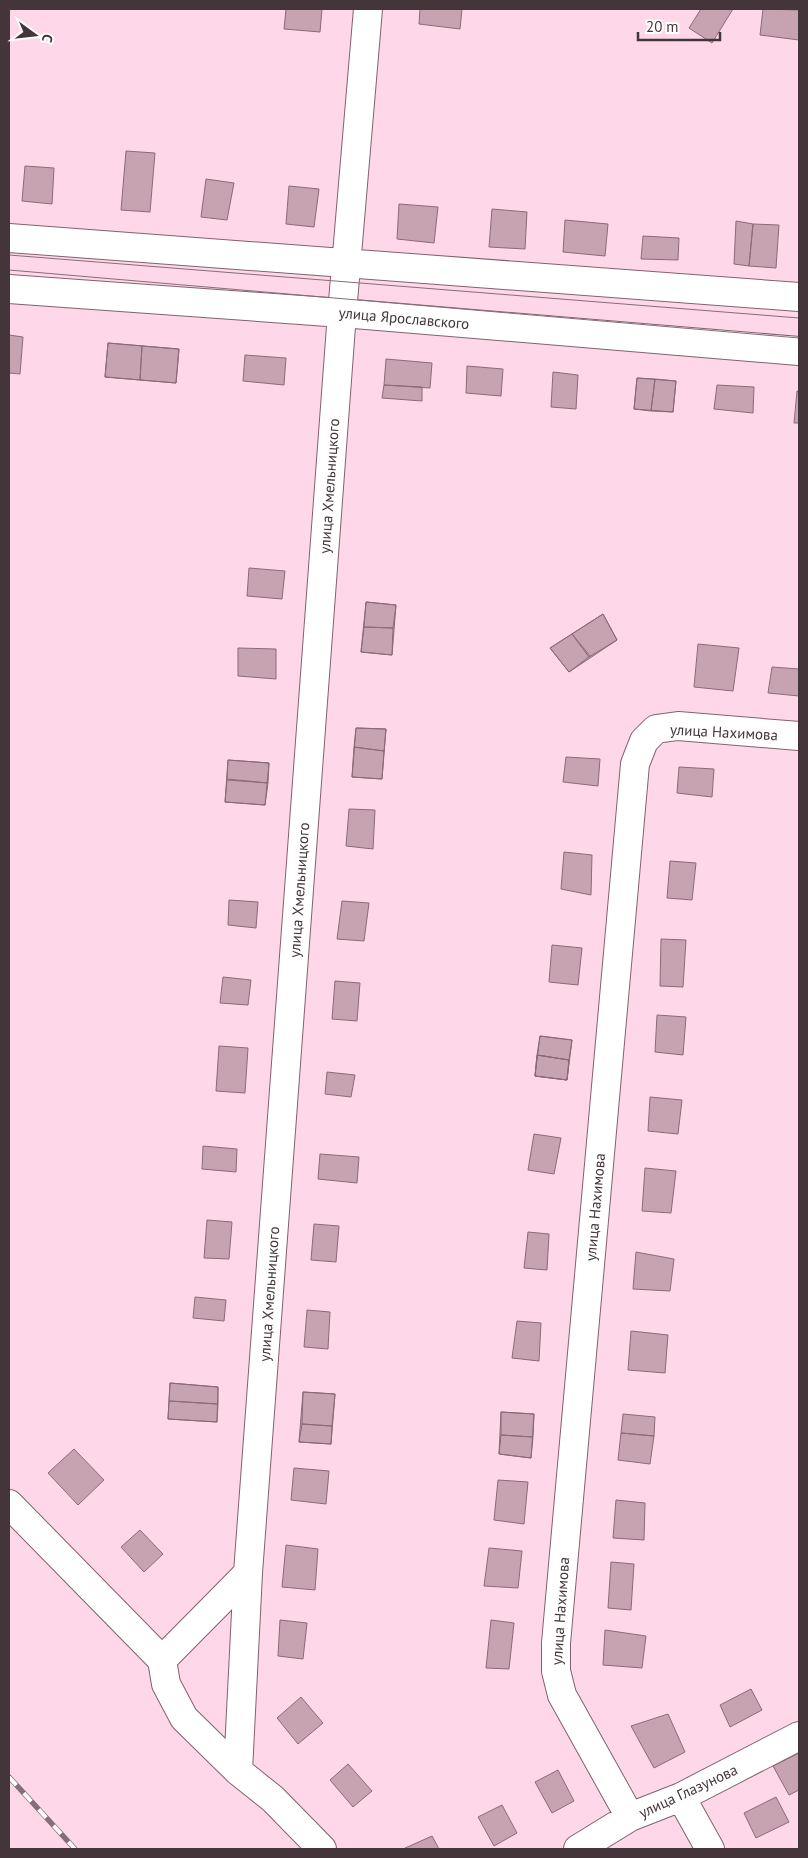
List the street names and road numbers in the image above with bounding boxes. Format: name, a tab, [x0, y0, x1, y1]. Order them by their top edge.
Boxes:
street label: улица Ярославского	[338, 303, 470, 333]
street label: улица Хмельницкого	[315, 418, 343, 554]
street label: улица Нахимова	[669, 720, 779, 744]
street label: улица Хмельницкого	[285, 822, 313, 958]
street label: улица Нахимова	[581, 1152, 609, 1262]
street label: улица Хмельницкого	[255, 1226, 283, 1362]
street label: улица Нахимова	[547, 1556, 573, 1666]
street label: улица Глазунова	[636, 1760, 740, 1822]

